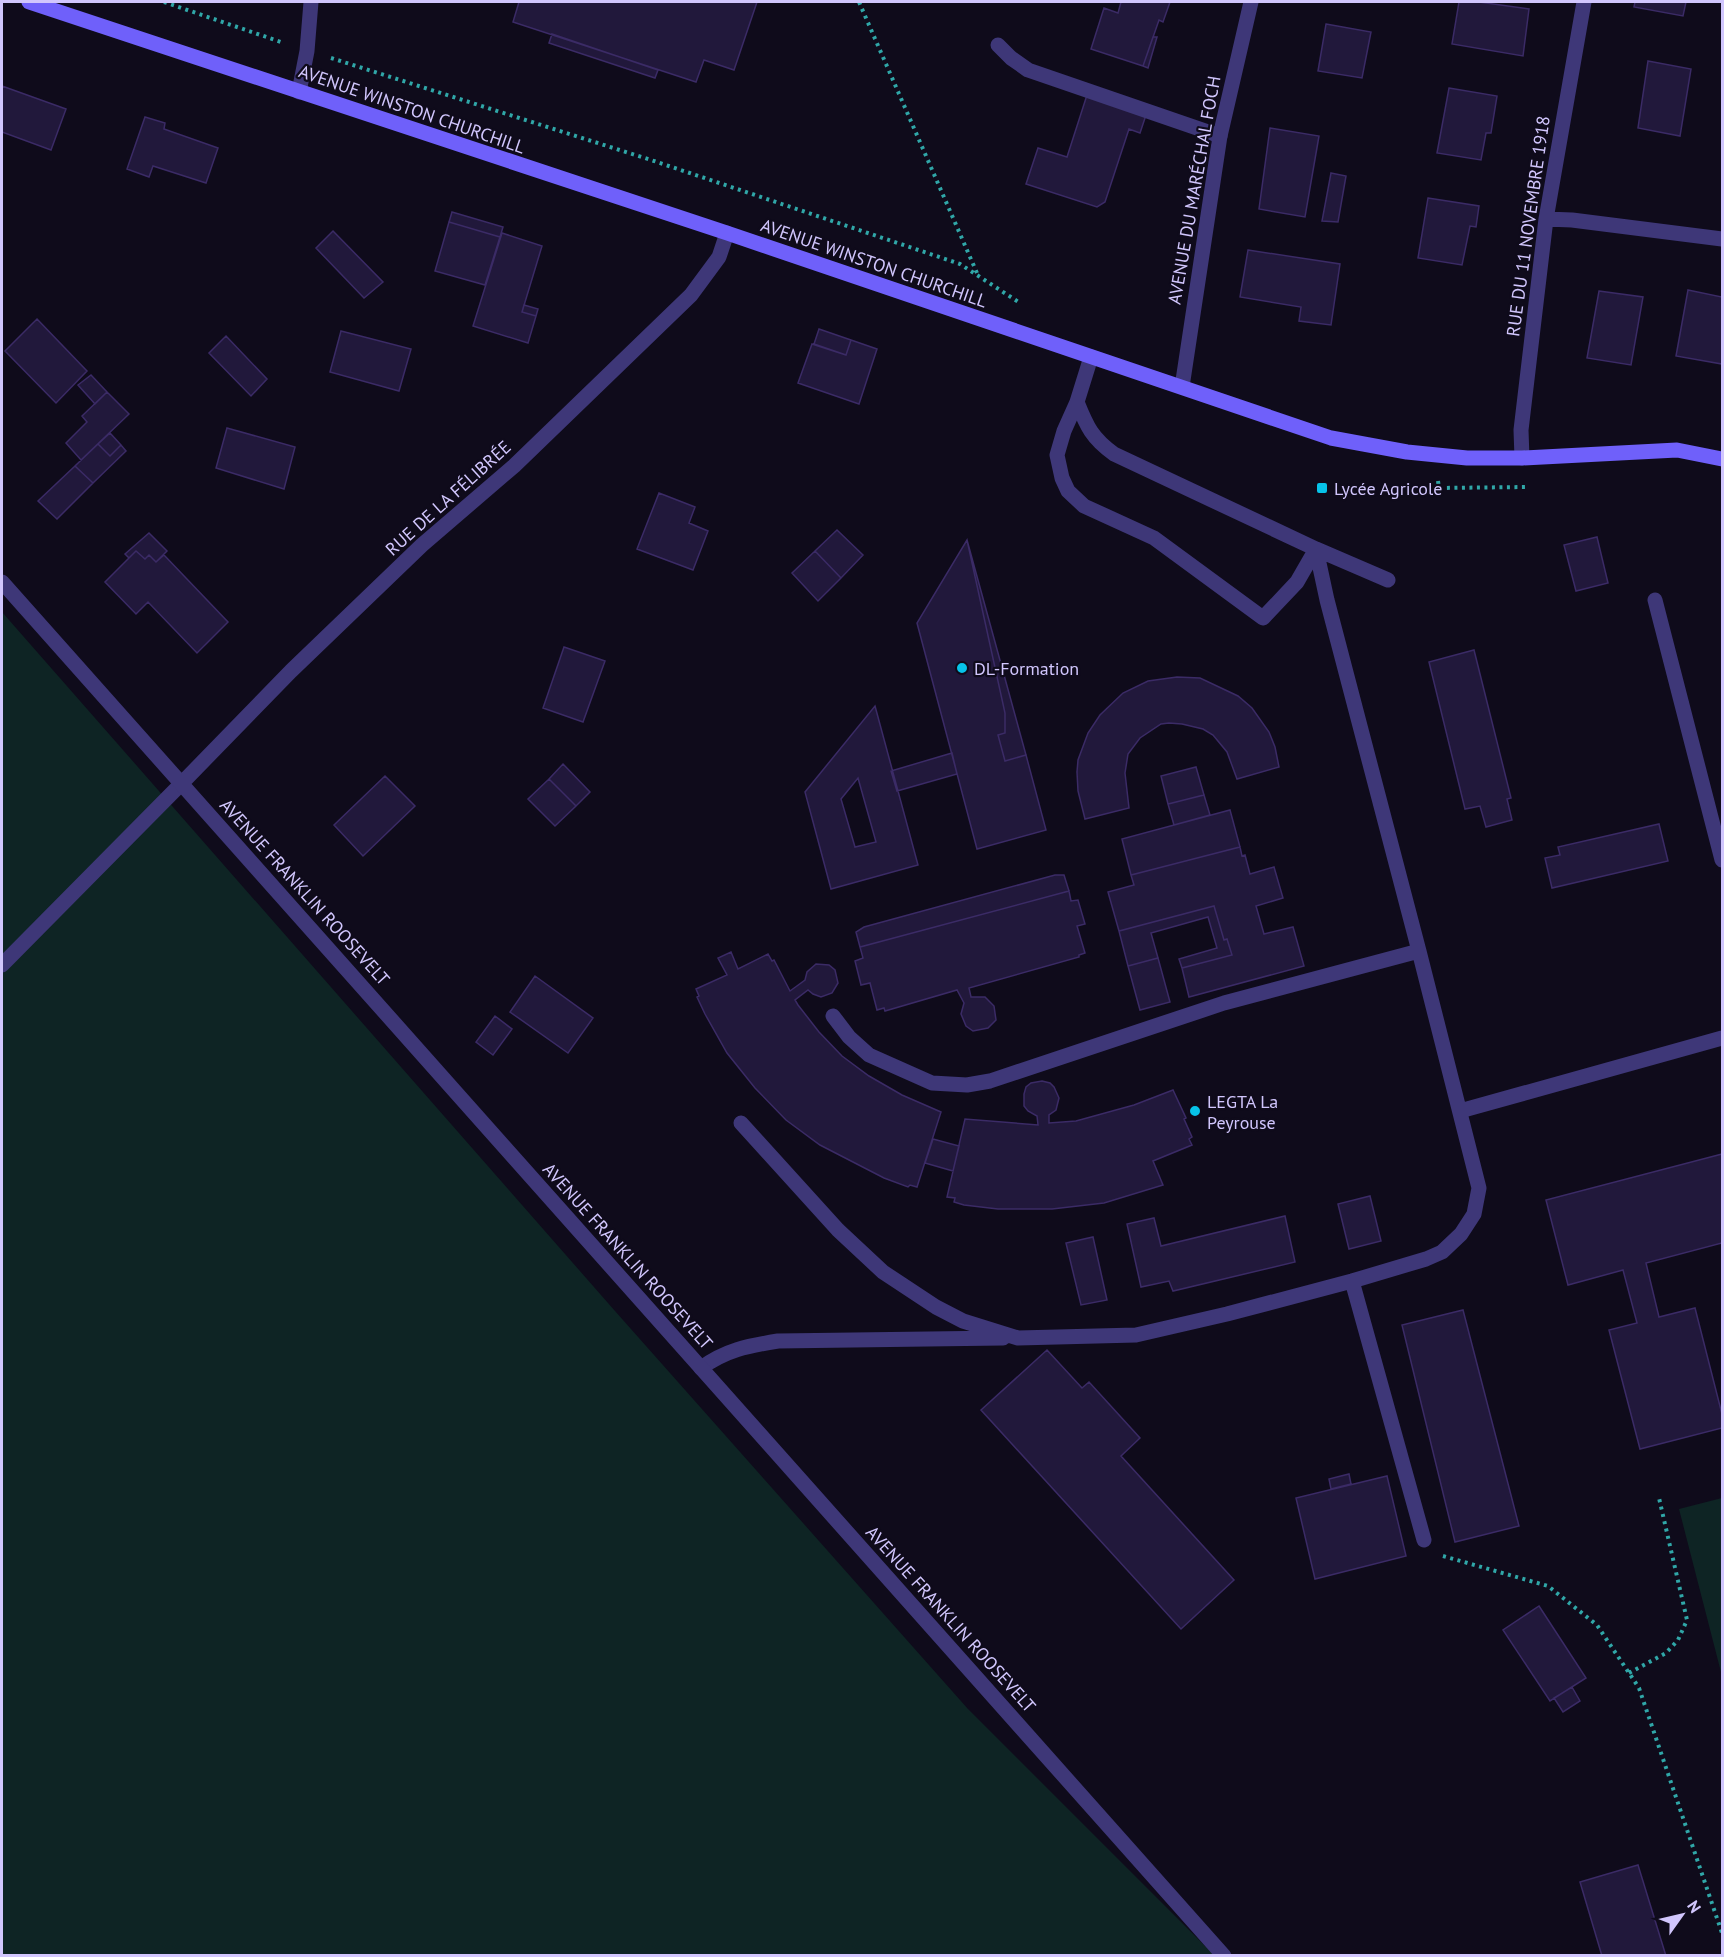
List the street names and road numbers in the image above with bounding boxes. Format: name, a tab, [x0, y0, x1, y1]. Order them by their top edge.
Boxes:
street label: AVENUE WINSTON CHURCHILL	[296, 59, 528, 159]
street label: AVENUE DU MARÉCHAL FOCH	[1163, 74, 1225, 306]
street label: RUE DU 11 NOVEMBRE 1918	[1501, 114, 1555, 338]
street label: AVENUE WINSTON CHURCHILL	[758, 213, 990, 313]
street label: RUE DE LA FÉLIBRÉE	[380, 436, 516, 560]
street label: AVENUE FRANKLIN ROOSEVELT	[215, 794, 395, 990]
street label: AVENUE FRANKLIN ROOSEVELT	[538, 1158, 718, 1354]
street label: AVENUE FRANKLIN ROOSEVELT	[861, 1521, 1041, 1717]

